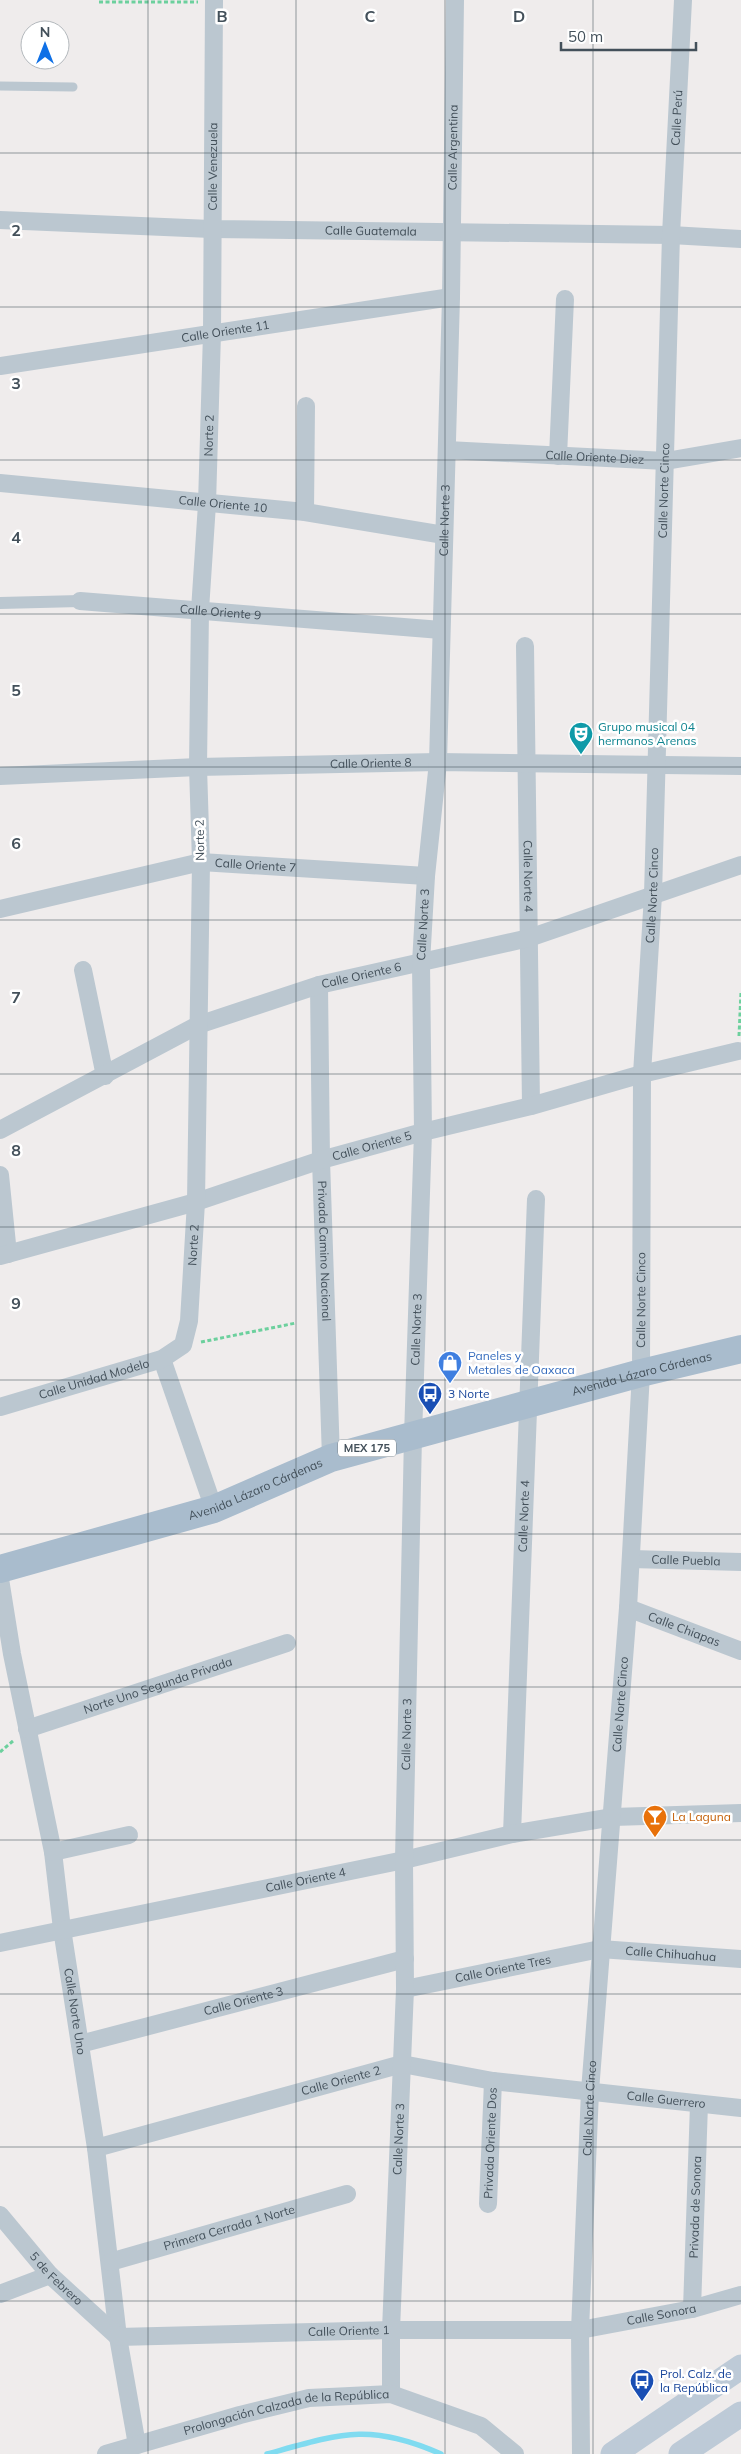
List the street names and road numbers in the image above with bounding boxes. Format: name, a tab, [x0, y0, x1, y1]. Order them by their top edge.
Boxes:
street label: Calle Perú	[668, 89, 685, 146]
street label: Calle Argentina	[444, 104, 461, 191]
street label: Calle Venezuela	[205, 122, 220, 211]
street label: Calle Guatemala	[325, 222, 417, 239]
street label: Calle Oriente 11	[180, 317, 270, 345]
street label: Norte 2	[200, 415, 217, 456]
street label: Calle Norte Cinco	[655, 442, 672, 539]
street label: Calle Oriente Diez	[545, 447, 645, 467]
street label: Calle Norte 3	[436, 484, 453, 557]
street label: Calle Oriente 10	[178, 492, 268, 515]
street label: Calle Oriente 9	[179, 601, 262, 623]
street label: Calle Oriente 8	[330, 755, 412, 771]
street label: Norte 2	[192, 819, 207, 861]
street label: Calle Norte 4	[521, 840, 536, 912]
street label: Calle Norte Cinco	[642, 847, 661, 944]
street label: Calle Oriente 7	[214, 855, 297, 875]
street label: Calle Norte 3	[413, 888, 432, 961]
street label: Calle Oriente 6	[320, 959, 403, 991]
street label: Calle Oriente 5	[330, 1127, 413, 1164]
street label: Privada Camino Nacional	[315, 1180, 334, 1321]
street label: Norte 2	[184, 1224, 202, 1266]
street label: Calle Norte Cinco	[633, 1252, 648, 1348]
street label: Calle Norte 3	[407, 1293, 425, 1366]
street label: Avenida Lázaro Cárdenas	[570, 1348, 713, 1399]
street label: Calle Unidad Modelo	[37, 1355, 151, 1402]
road number: MEX 175	[338, 1440, 396, 1456]
street label: Avenida Lázaro Cárdenas	[187, 1455, 325, 1523]
street label: Calle Norte 4	[515, 1480, 532, 1553]
street label: Calle Puebla	[651, 1552, 721, 1568]
street label: Calle Chiapas	[646, 1608, 723, 1649]
street label: Norte Uno Segunda Privada	[82, 1654, 234, 1717]
street label: Calle Norte Cinco	[609, 1656, 631, 1753]
street label: Calle Norte 3	[398, 1698, 414, 1771]
street label: Calle Oriente 4	[264, 1864, 347, 1895]
street label: Calle Chihuahua	[625, 1943, 717, 1964]
street label: Calle Oriente Tres	[454, 1951, 552, 1986]
street label: Calle Norte Uno	[61, 1967, 89, 2056]
street label: Calle Oriente 3	[202, 1983, 285, 2018]
street label: Calle Norte Cinco	[579, 2060, 599, 2156]
street label: Calle Oriente 2	[299, 2062, 382, 2098]
street label: Privada Oriente Dos	[480, 2087, 500, 2199]
street label: Calle Guerrero	[626, 2088, 706, 2111]
street label: Calle Norte 3	[389, 2103, 407, 2175]
street label: Privada de Sonora	[686, 2156, 704, 2259]
street label: Primera Cerrada 1 Norte	[162, 2201, 296, 2253]
street label: 5 de Febrero	[27, 2249, 86, 2308]
street label: Calle Sonora	[625, 2300, 698, 2328]
street label: Calle Oriente 1	[308, 2322, 390, 2339]
street label: Prolongación Calzada de la República	[182, 2386, 390, 2438]

